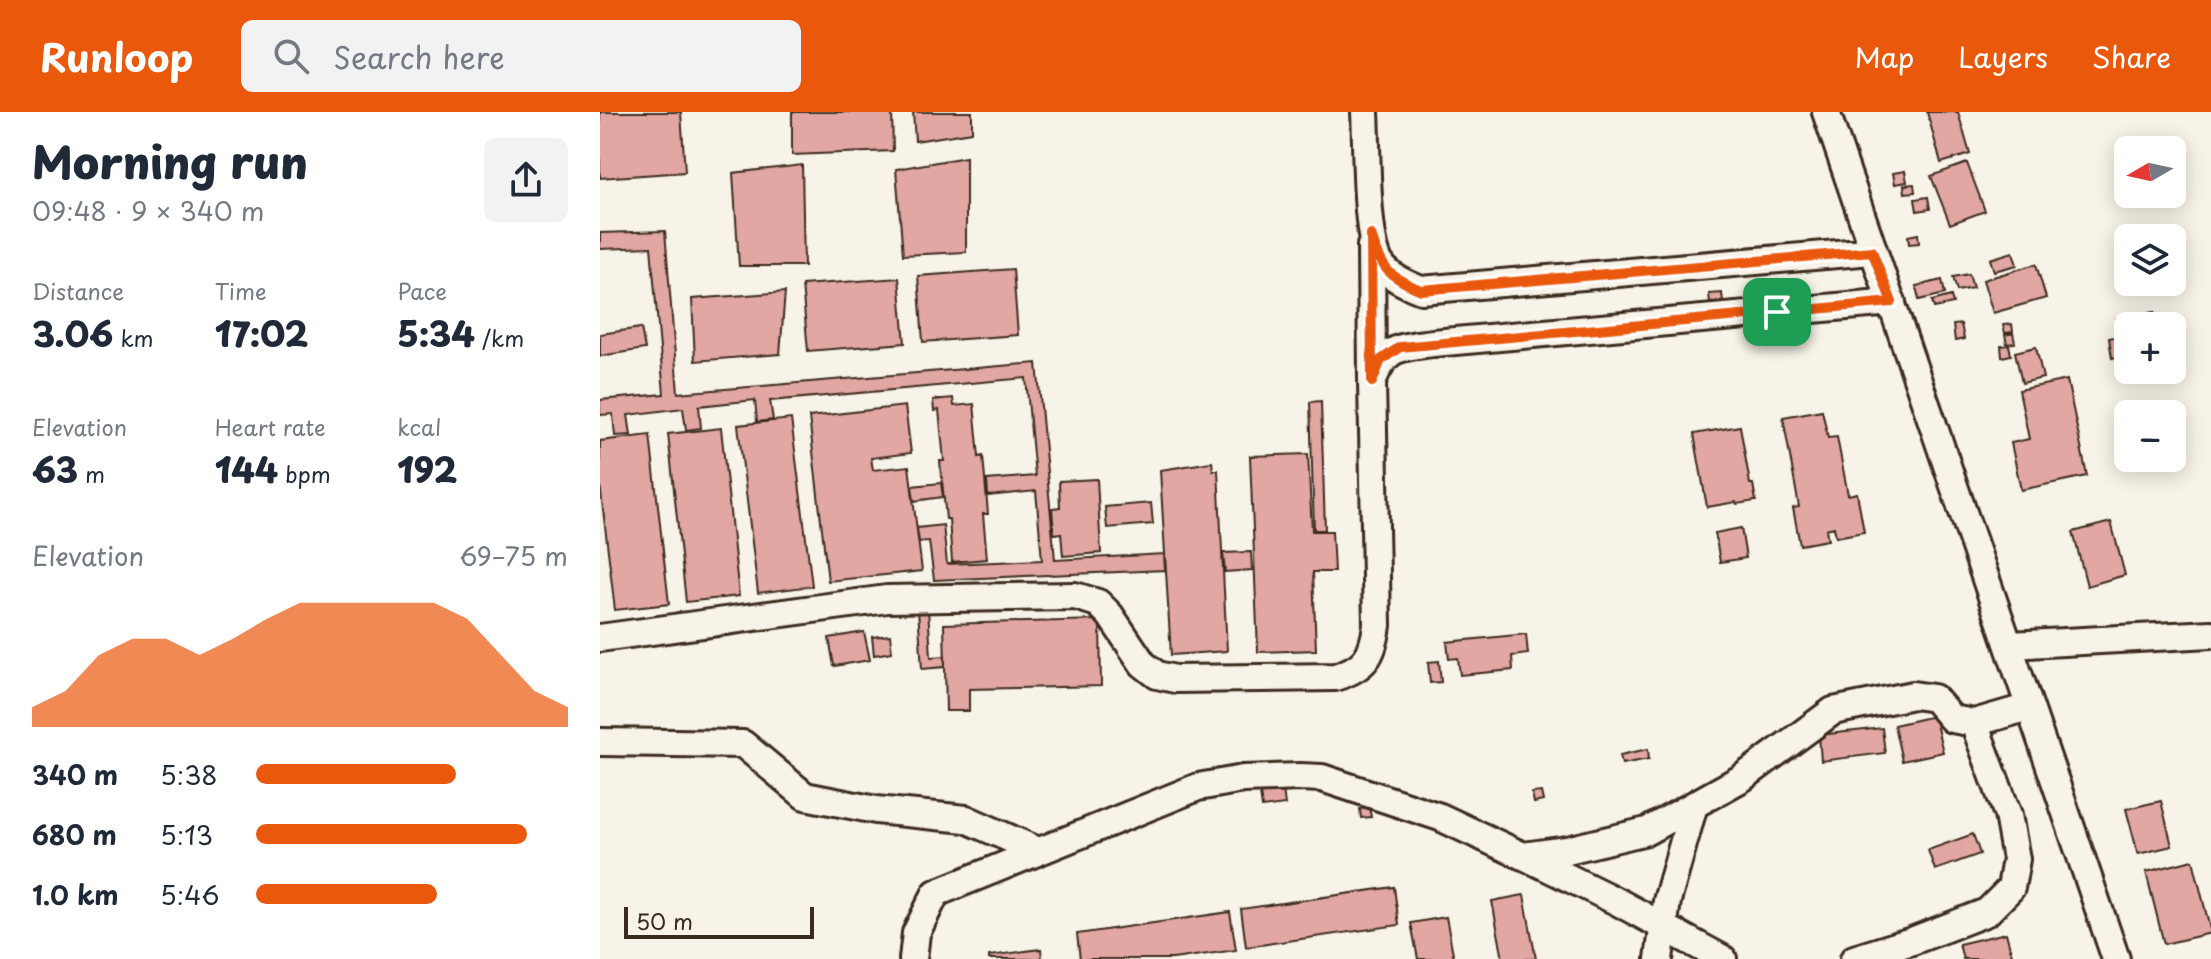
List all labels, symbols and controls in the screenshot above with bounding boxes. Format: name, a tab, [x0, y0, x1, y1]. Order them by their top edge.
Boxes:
search box	[241, 20, 801, 92]
text: Runloop	[40, 28, 193, 85]
icon: search	[269, 34, 313, 78]
text: Search here	[333, 34, 505, 79]
text: Map	[1854, 35, 1914, 78]
text: Layers	[1958, 35, 2048, 78]
text: Share	[2092, 35, 2171, 78]
text: Morning run	[32, 128, 308, 194]
north arrow	[2114, 136, 2186, 208]
map controls	[2114, 136, 2186, 472]
button: share	[484, 138, 568, 222]
text: 09:48 · 9 × 340 m	[32, 191, 265, 230]
button: layers	[2114, 224, 2186, 296]
text: Distance	[32, 274, 124, 307]
text: Time	[215, 274, 267, 307]
text: Pace	[397, 274, 447, 307]
pin	[1743, 278, 1811, 346]
icon: arrive	[1755, 290, 1799, 334]
text: 3.06	[32, 307, 113, 359]
text: 17:02	[215, 307, 308, 359]
text: 5:34	[397, 307, 475, 359]
button: +	[2114, 312, 2186, 384]
text: km	[113, 321, 154, 354]
text: /km	[475, 321, 524, 354]
button: −	[2114, 400, 2186, 472]
text: Elevation	[32, 410, 127, 443]
text: Heart rate	[215, 410, 326, 443]
text: kcal	[397, 410, 441, 443]
text: 63	[32, 443, 78, 495]
text: 144	[215, 443, 278, 495]
text: 192	[397, 443, 457, 495]
text: m	[78, 457, 105, 490]
text: bpm	[278, 457, 331, 490]
text: Elevation	[32, 536, 144, 575]
text: 69–75 m	[459, 536, 568, 575]
text: 340 m	[32, 755, 118, 794]
text: 5:38	[160, 755, 218, 794]
text: 680 m	[32, 815, 117, 854]
text: 5:13	[160, 815, 213, 854]
text: 1.0 km	[32, 875, 119, 914]
text: 5:46	[160, 875, 220, 914]
scale bar	[624, 903, 814, 939]
text: 50 m	[636, 904, 693, 937]

